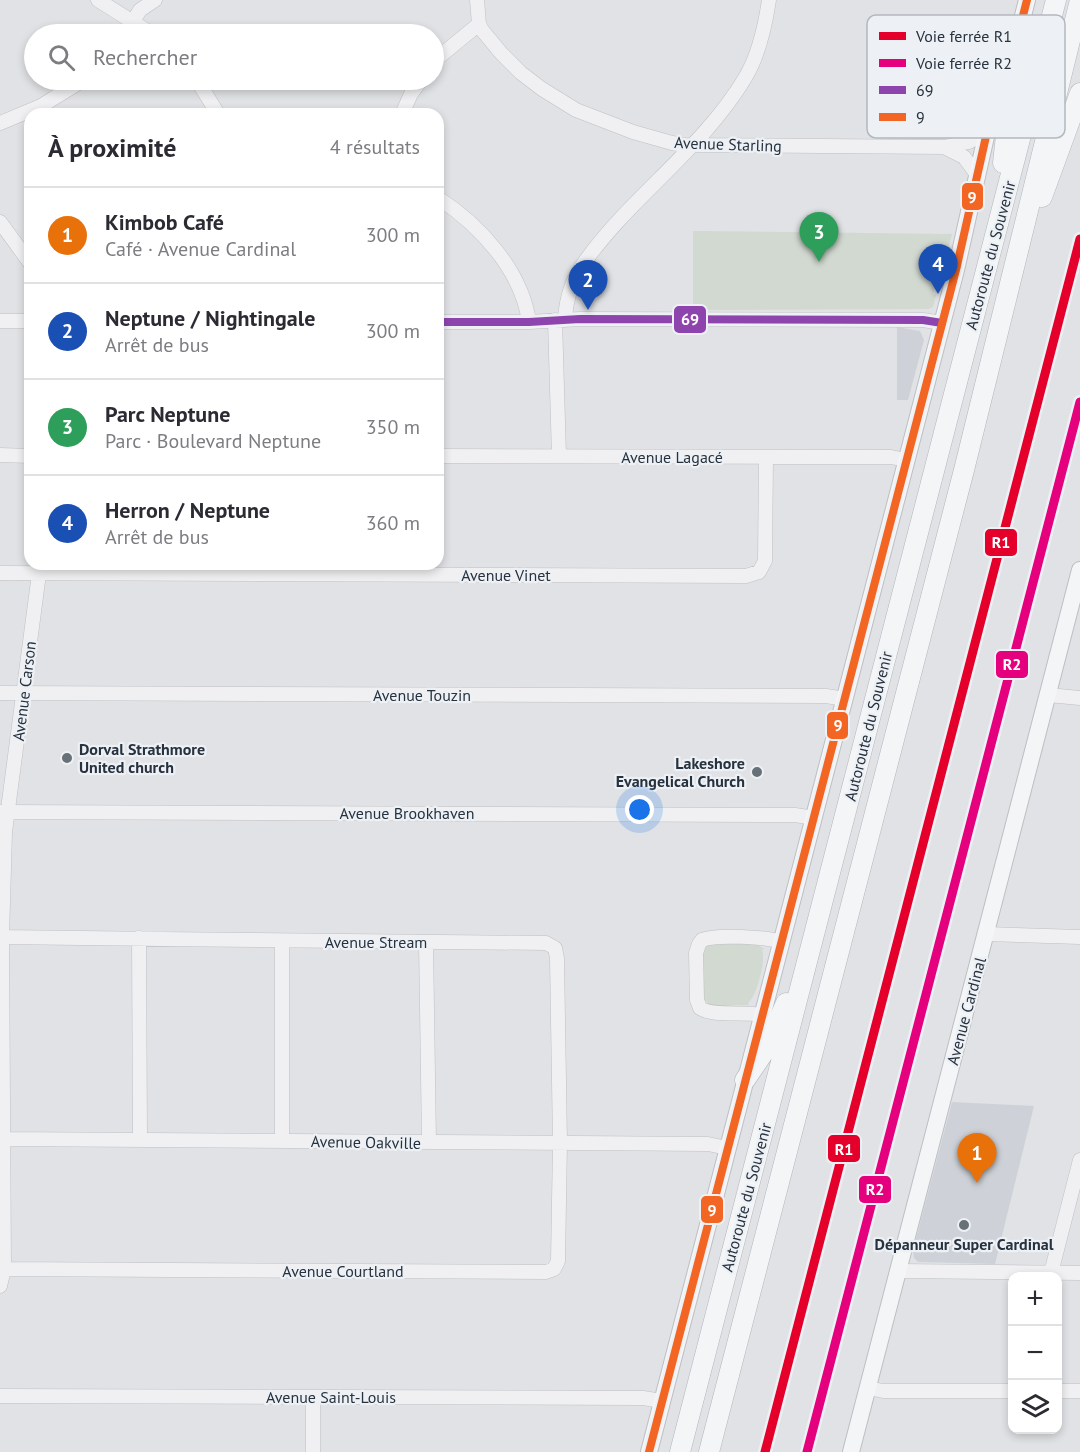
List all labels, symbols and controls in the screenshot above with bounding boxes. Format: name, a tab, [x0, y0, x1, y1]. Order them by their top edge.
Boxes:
legend	[867, 15, 1065, 138]
search box	[24, 24, 444, 90]
text: Voie ferrée R1	[915, 26, 1012, 46]
icon: search	[45, 41, 78, 74]
text: Rechercher	[93, 43, 197, 71]
text: Voie ferrée R2	[915, 53, 1012, 73]
text: 69	[916, 80, 933, 100]
text: 9	[916, 107, 925, 127]
text: À proximité	[48, 131, 176, 164]
street label: Avenue Starling	[674, 132, 782, 156]
text: 4 résultats	[330, 134, 420, 160]
street label: Autoroute du Souvenir	[960, 178, 1020, 332]
line badge: 9	[961, 182, 984, 211]
text: 9	[967, 187, 977, 207]
text: Kimbob Café	[105, 208, 224, 236]
pin: 3	[800, 212, 838, 262]
text: 1	[62, 222, 73, 248]
text: 300 m	[366, 222, 420, 248]
text: Café · Avenue Cardinal	[105, 236, 296, 262]
pin: 4	[918, 244, 958, 294]
pin: 2	[568, 260, 608, 310]
text: Neptune / Nightingale	[105, 304, 315, 332]
line badge: 69	[673, 305, 707, 334]
text: 69	[681, 309, 699, 329]
text: 2	[62, 318, 73, 344]
text: 300 m	[366, 318, 420, 344]
text: Arrêt de bus	[105, 332, 209, 358]
text: Parc Neptune	[105, 400, 230, 428]
text: 3	[62, 414, 73, 440]
text: 350 m	[366, 414, 420, 440]
text: Parc · Boulevard Neptune	[105, 428, 321, 454]
street label: Avenue Lagacé	[621, 447, 723, 467]
text: Herron / Neptune	[105, 496, 270, 524]
text: 4	[62, 510, 73, 536]
text: 360 m	[366, 510, 420, 536]
text: Arrêt de bus	[105, 524, 209, 550]
line badge: R1	[984, 528, 1018, 557]
text: R1	[992, 532, 1010, 552]
street label: Avenue Vinet	[461, 565, 551, 585]
street label: Avenue Carson	[8, 640, 40, 742]
street label: Autoroute du Souvenir	[840, 649, 896, 803]
line badge: R2	[995, 650, 1029, 679]
text: R2	[1003, 654, 1021, 674]
street label: Avenue Touzin	[373, 685, 471, 705]
line badge: 9	[826, 711, 849, 740]
text: 9	[833, 715, 843, 735]
place label: Dorval Strathmore United church	[79, 739, 205, 777]
marker: Dorval Strathmore United church	[60, 751, 74, 765]
place label: Lakeshore Evangelical Church	[616, 753, 745, 791]
marker: Lakeshore Evangelical Church	[750, 765, 764, 779]
your location	[625, 795, 654, 824]
street label: Avenue Brookhaven	[340, 803, 474, 823]
street label: Avenue Stream	[325, 932, 427, 952]
street label: Avenue Cardinal	[942, 955, 990, 1067]
street label: Autoroute du Souvenir	[716, 1120, 776, 1274]
street label: Avenue Oakville	[311, 1131, 421, 1153]
line badge: R1	[827, 1134, 861, 1163]
pin: 1	[958, 1134, 996, 1183]
text: R1	[835, 1139, 853, 1159]
line badge: R2	[858, 1175, 892, 1204]
text: R2	[866, 1179, 884, 1199]
line badge: 9	[700, 1195, 724, 1224]
text: 9	[707, 1200, 717, 1220]
marker: Dépanneur Super Cardinal	[957, 1218, 971, 1232]
place label: Dépanneur Super Cardinal	[875, 1234, 1054, 1254]
street label: Avenue Courtland	[282, 1261, 404, 1281]
map controls	[1008, 1272, 1062, 1434]
button: +	[1008, 1272, 1062, 1326]
button: −	[1008, 1326, 1062, 1380]
button: layers	[1008, 1380, 1062, 1434]
street label: Avenue Saint-Louis	[266, 1387, 396, 1407]

